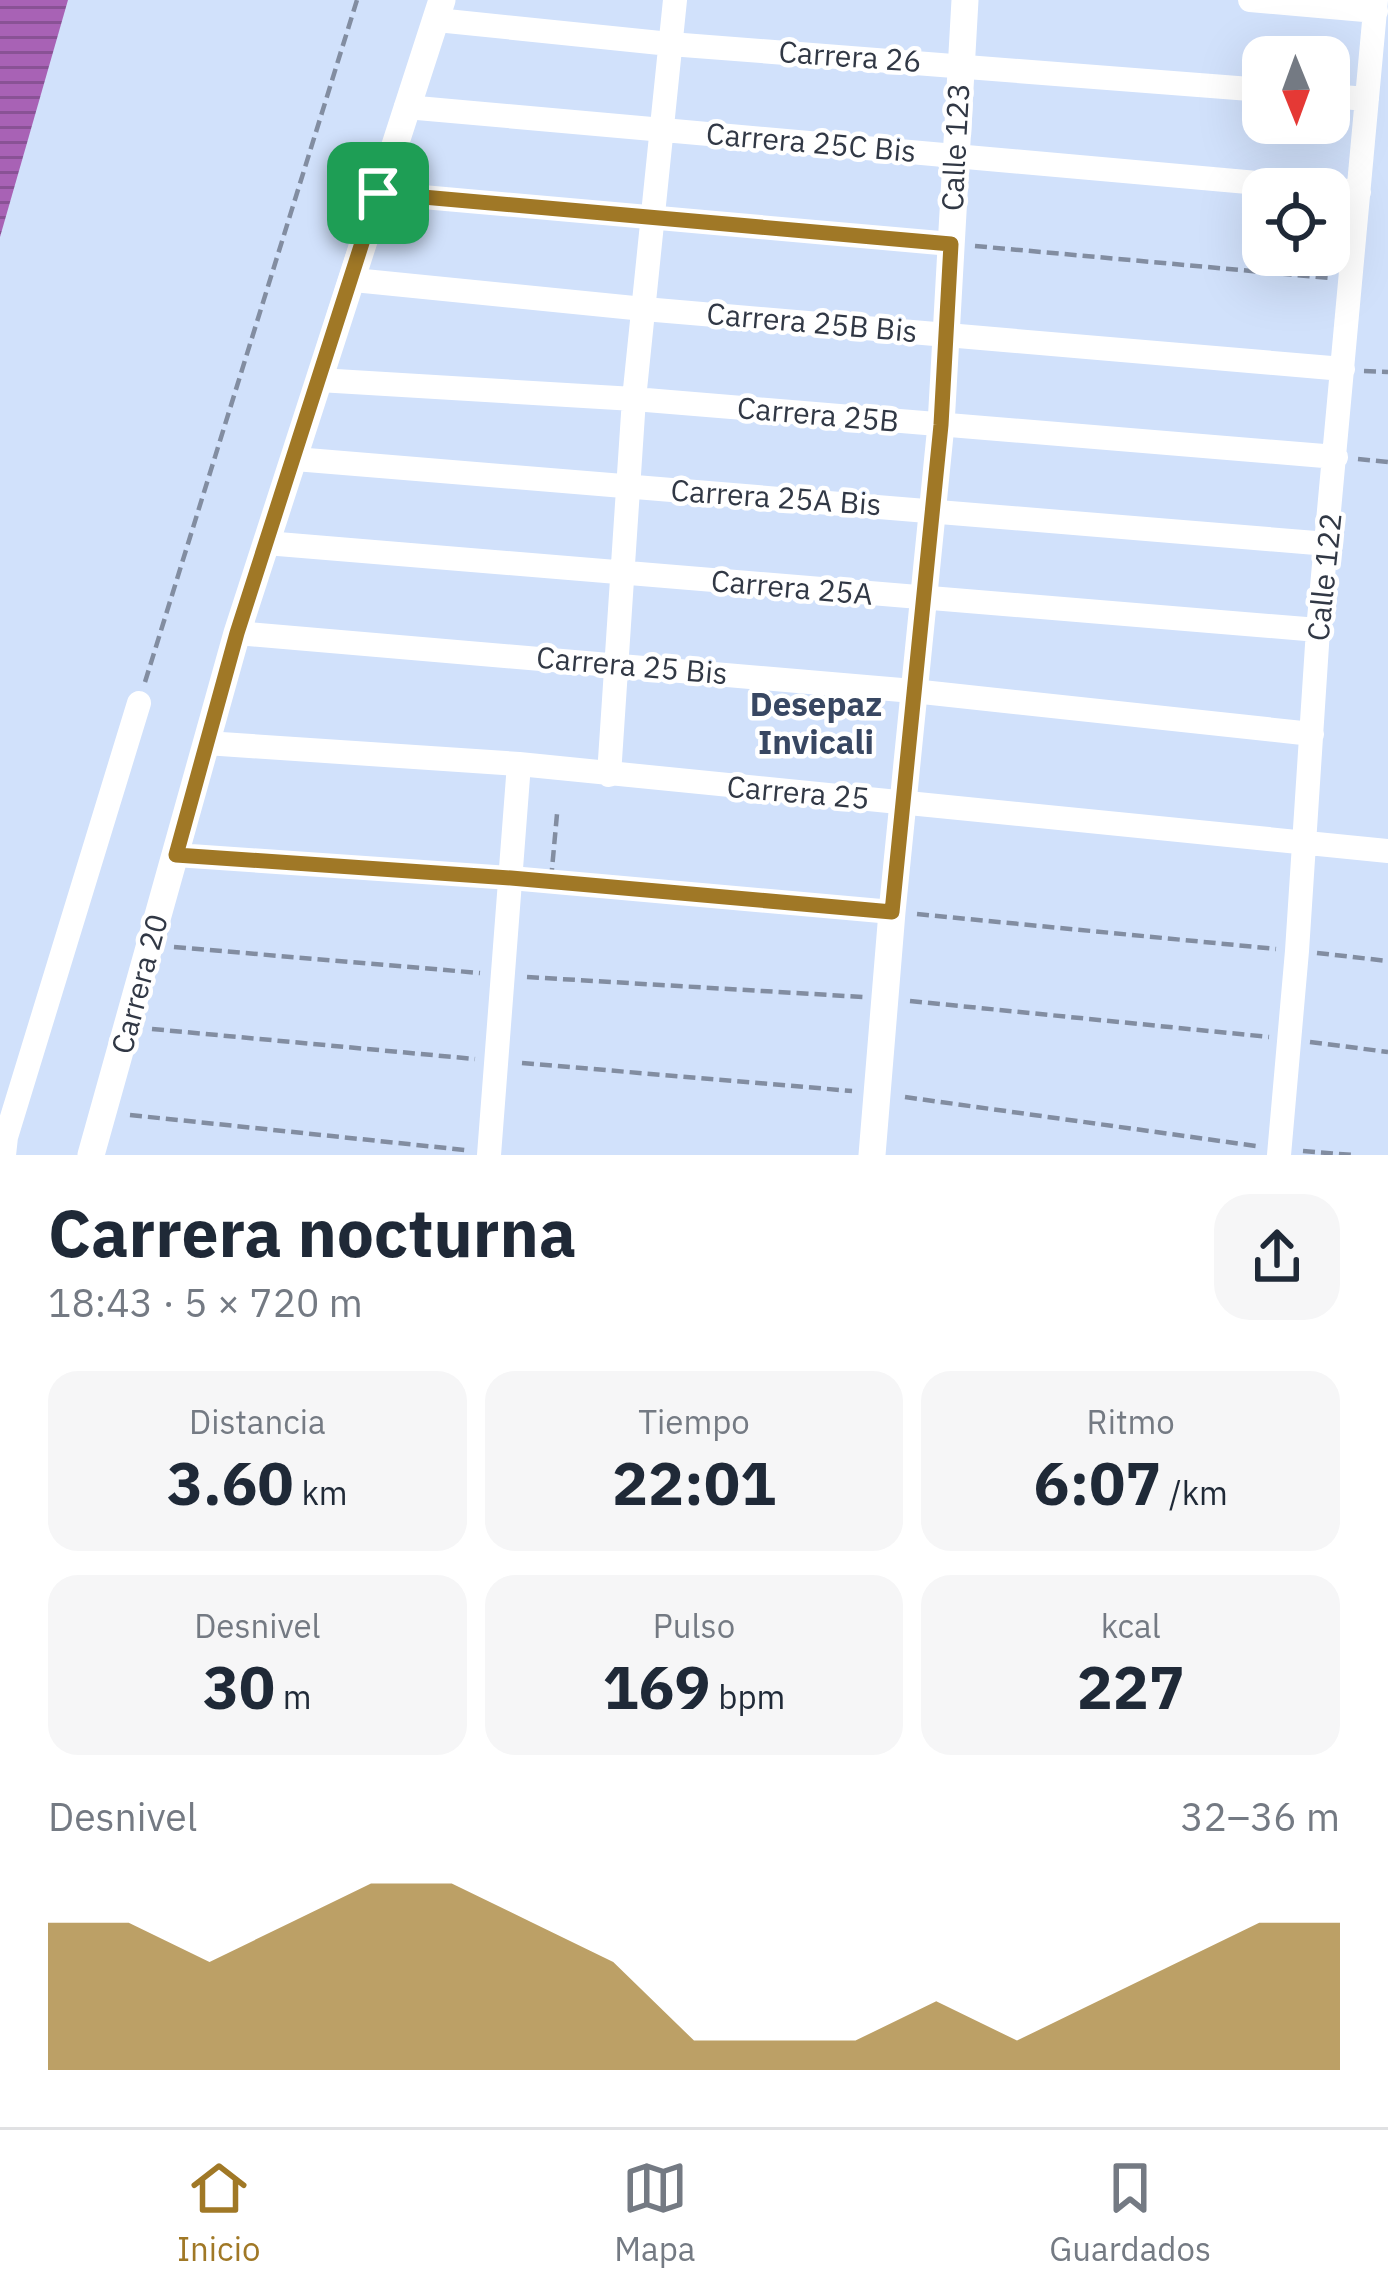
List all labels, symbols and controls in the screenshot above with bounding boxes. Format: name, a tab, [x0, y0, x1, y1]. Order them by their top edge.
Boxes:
street label: Carrera 26	[777, 31, 923, 80]
north arrow	[1242, 36, 1350, 144]
map controls	[1242, 36, 1350, 276]
street label: Calle 123	[932, 82, 977, 212]
street label: Carrera 25C Bis	[705, 113, 918, 170]
pin	[327, 142, 429, 244]
icon: arrive	[345, 160, 411, 226]
button: locate	[1242, 168, 1350, 276]
street label: Carrera 25B Bis	[705, 293, 919, 350]
street label: Carrera 25B	[735, 387, 901, 440]
street label: Carrera 25A Bis	[670, 470, 883, 523]
street label: Calle 122	[1297, 511, 1350, 643]
street label: Carrera 25A	[710, 560, 875, 613]
street label: Carrera 25 Bis	[535, 637, 729, 692]
district label: Desepaz Invicali	[750, 682, 882, 763]
street label: Carrera 25	[725, 766, 871, 817]
street label: Carrera 20	[101, 910, 176, 1058]
text: Carrera nocturna	[48, 1189, 576, 1275]
button: share	[1214, 1194, 1340, 1320]
text: 18:43 · 5 × 720 m	[48, 1277, 363, 1328]
text: Distancia	[189, 1400, 326, 1443]
text: Tiempo	[638, 1400, 750, 1443]
text: Ritmo	[1087, 1400, 1175, 1443]
text: 3.60	[167, 1443, 294, 1522]
text: 22:01	[612, 1443, 776, 1522]
text: 6:07	[1033, 1443, 1161, 1522]
text: km	[294, 1471, 348, 1514]
text: /km	[1161, 1471, 1228, 1514]
text: Desnivel	[194, 1604, 321, 1647]
text: Pulso	[653, 1604, 735, 1647]
text: kcal	[1101, 1604, 1161, 1647]
text: 30	[203, 1647, 275, 1726]
text: 169	[603, 1647, 711, 1726]
text: 227	[1077, 1647, 1185, 1726]
text: m	[275, 1675, 312, 1718]
text: bpm	[711, 1675, 785, 1718]
text: Desnivel	[48, 1791, 197, 1842]
text: 32–36 m	[1180, 1791, 1340, 1842]
tab: Inicio	[177, 2155, 260, 2270]
tab: Mapa	[614, 2155, 696, 2270]
tab: Guardados	[1049, 2155, 1211, 2270]

